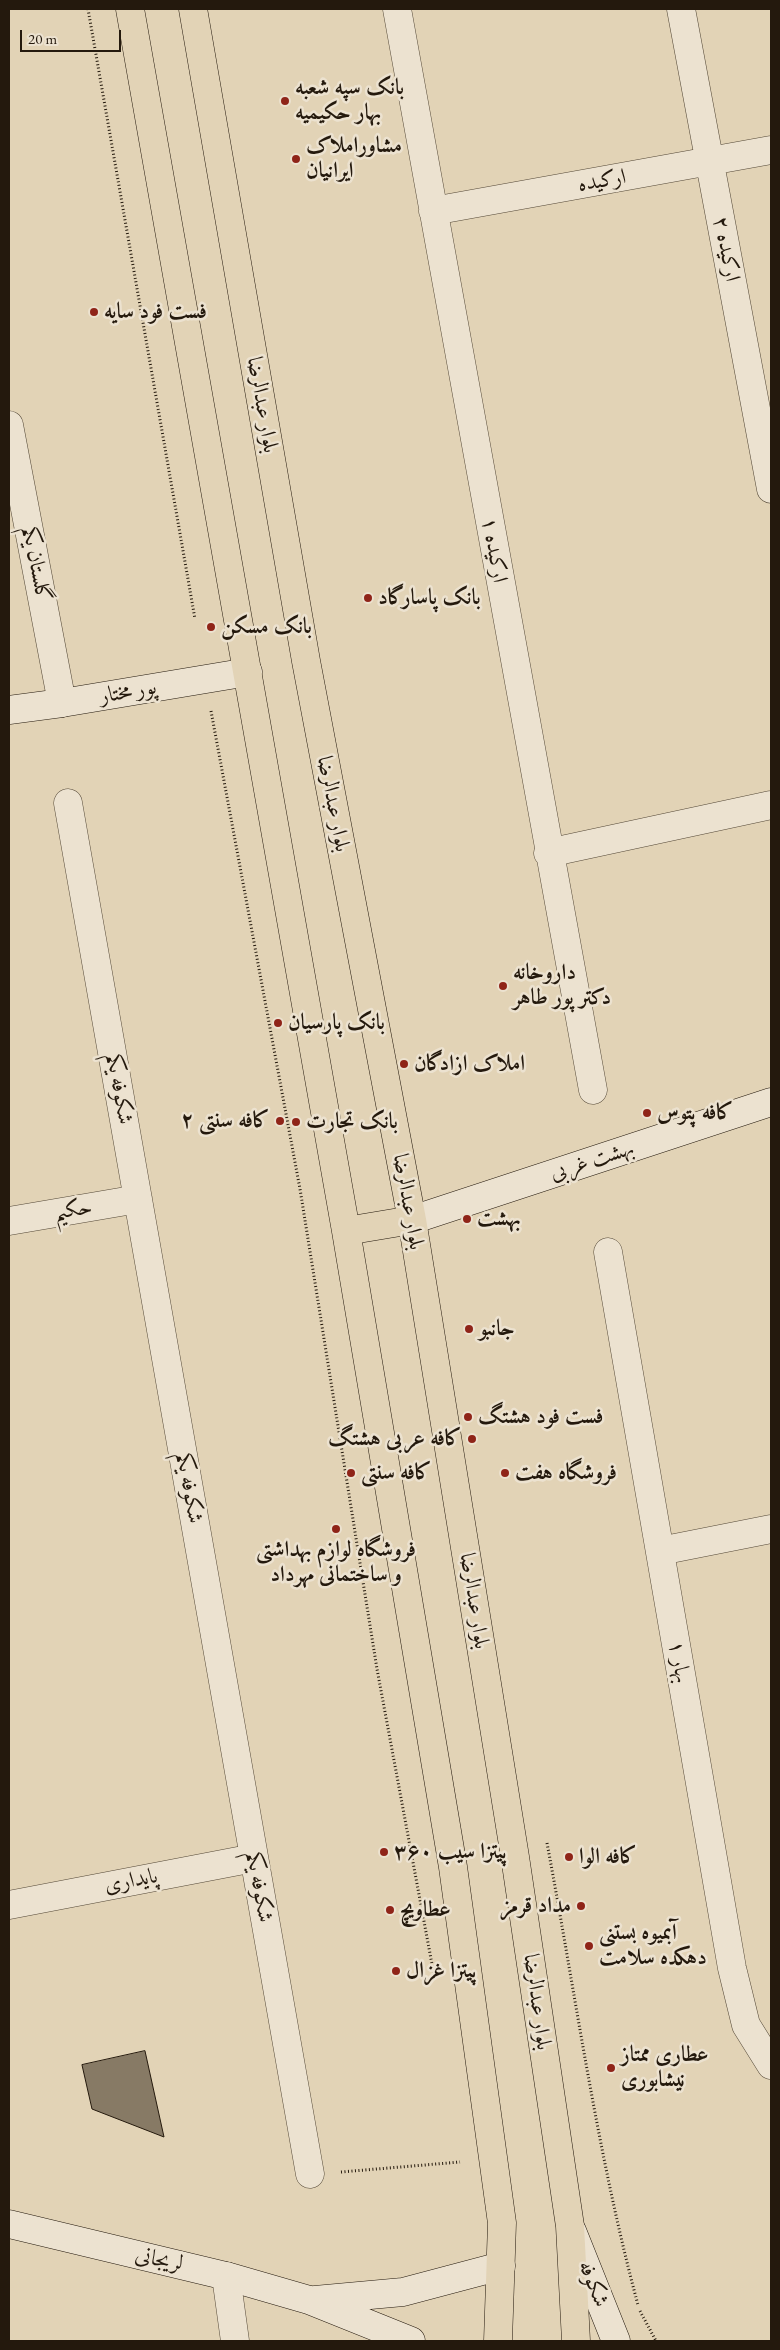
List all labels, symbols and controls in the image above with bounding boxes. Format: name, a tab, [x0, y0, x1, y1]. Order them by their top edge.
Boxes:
scale bar	[22, 20, 124, 52]
text: 20 m	[28, 29, 57, 48]
place label: بانک سپه شعبه بهار حکیمیه	[295, 75, 404, 126]
marker: بانک سپه شعبه بهار حکیمیه	[279, 95, 291, 107]
place label: مشاوراملاک ایرانیان	[306, 133, 402, 184]
marker: مشاوراملاک ایرانیان	[290, 153, 302, 165]
street label: ارکیده	[576, 164, 628, 198]
street label: ارکیده ۲	[707, 214, 745, 284]
place label: فست فود سایه	[104, 299, 207, 325]
marker: فست فود سایه	[88, 306, 100, 318]
street label: بلوار عبدالرضا	[241, 355, 283, 455]
street label: ارکیده ۱	[475, 515, 513, 585]
street label: گلستان یکم	[16, 524, 56, 604]
place label: بانک پاسارگاد	[378, 585, 481, 611]
marker: بانک پاسارگاد	[362, 592, 374, 604]
place label: بانک مسکن	[221, 614, 312, 640]
marker: بانک مسکن	[205, 621, 217, 633]
street label: پور مختار	[97, 674, 159, 710]
street label: بلوار عبدالرضا	[311, 754, 355, 854]
place label: داروخانه دکتر پور طاهر	[513, 960, 611, 1011]
marker: داروخانه دکتر پور طاهر	[497, 980, 509, 992]
place label: بانک پارسیان	[288, 1010, 385, 1036]
marker: بانک پارسیان	[272, 1017, 284, 1029]
street label: شکوفه یکم	[100, 1051, 138, 1127]
place label: املاک ازادگان	[414, 1051, 525, 1077]
marker: املاک ازادگان	[398, 1058, 410, 1070]
place label: کافه پتوس	[657, 1100, 734, 1126]
marker: کافه پتوس	[641, 1107, 653, 1119]
place label: کافه سنتی ۲	[181, 1108, 270, 1134]
place label: بانک تجارت	[306, 1109, 398, 1135]
marker: کافه سنتی ۲	[274, 1115, 286, 1127]
marker: بانک تجارت	[290, 1116, 302, 1128]
street label: بهشت غربی	[547, 1135, 637, 1187]
street label: بلوار عبدالرضا	[387, 1152, 429, 1252]
street label: حکیم	[52, 1194, 94, 1226]
place label: بهشت	[477, 1206, 521, 1232]
marker: بهشت	[461, 1213, 473, 1225]
place label: جانبو	[479, 1316, 515, 1342]
marker: جانبو	[463, 1323, 475, 1335]
place label: فست فود هشتگ	[478, 1404, 604, 1430]
marker: فست فود هشتگ	[462, 1411, 474, 1423]
place label: کافه عربی هشتگ	[328, 1426, 462, 1452]
marker: کافه عربی هشتگ	[466, 1433, 478, 1445]
street label: شکوفه یکم	[170, 1450, 208, 1526]
place label: کافه سنتی	[361, 1460, 432, 1486]
place label: فروشگاه هفت	[515, 1460, 617, 1486]
marker: کافه سنتی	[345, 1467, 357, 1479]
marker: فروشگاه هفت	[499, 1467, 511, 1479]
marker: فروشگاه لوازم بهداشتی و ساختمانی مهرداد	[330, 1523, 342, 1535]
place label: فروشگاه لوازم بهداشتی و ساختمانی مهرداد	[256, 1537, 416, 1588]
street label: بلوار عبدالرضا	[453, 1551, 495, 1651]
street label: بهار ۱	[662, 1639, 696, 1685]
place label: پیتزا سیب ٣۶٠	[394, 1839, 507, 1865]
place label: کافه الوا	[579, 1844, 637, 1870]
marker: پیتزا سیب ٣۶٠	[378, 1846, 390, 1858]
street label: شکوفه یکم	[240, 1849, 278, 1925]
marker: کافه الوا	[563, 1851, 575, 1863]
street label: پایداری	[102, 1863, 160, 1899]
place label: مداد قرمز	[500, 1893, 571, 1919]
place label: عطاویچ	[400, 1897, 451, 1923]
marker: مداد قرمز	[575, 1900, 587, 1912]
marker: عطاویچ	[384, 1904, 396, 1916]
place label: آبمیوه بستنی دهکده سلامت	[599, 1920, 707, 1972]
marker: آبمیوه بستنی دهکده سلامت	[583, 1940, 595, 1952]
street label: بلوار عبدالرضا	[517, 1952, 557, 2052]
place label: پیتزا غزال	[406, 1958, 477, 1984]
marker: پیتزا غزال	[390, 1965, 402, 1977]
place label: عطاری ممتاز نیشابوری	[621, 2042, 709, 2094]
marker: عطاری ممتاز نیشابوری	[605, 2062, 617, 2074]
street label: لریجانی	[132, 2242, 186, 2278]
street label: شکوفه	[572, 2257, 614, 2311]

